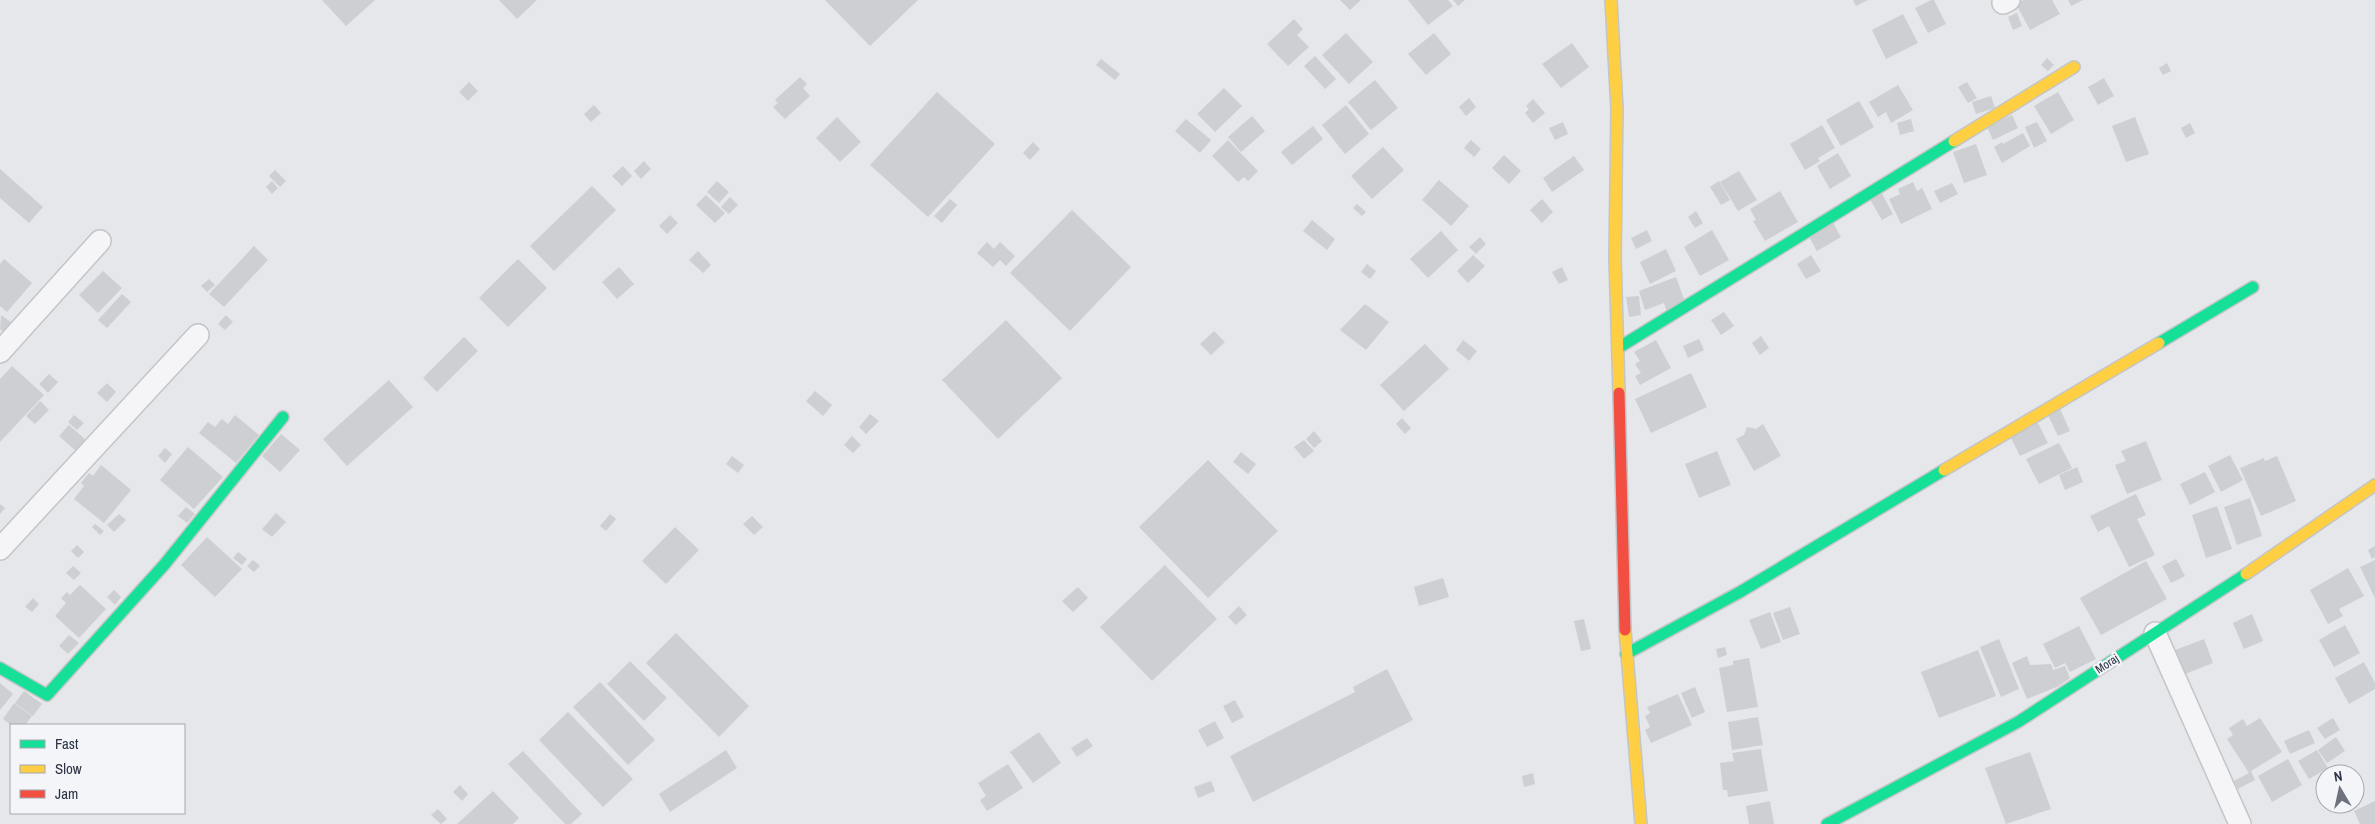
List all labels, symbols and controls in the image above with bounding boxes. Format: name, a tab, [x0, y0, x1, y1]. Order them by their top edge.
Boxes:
street label: Moraj	[2092, 651, 2122, 677]
legend	[10, 724, 185, 814]
text: Fast	[55, 733, 79, 754]
text: Slow	[55, 758, 82, 779]
north arrow	[2315, 764, 2365, 814]
text: N	[2332, 767, 2343, 786]
text: Jam	[55, 783, 78, 804]

